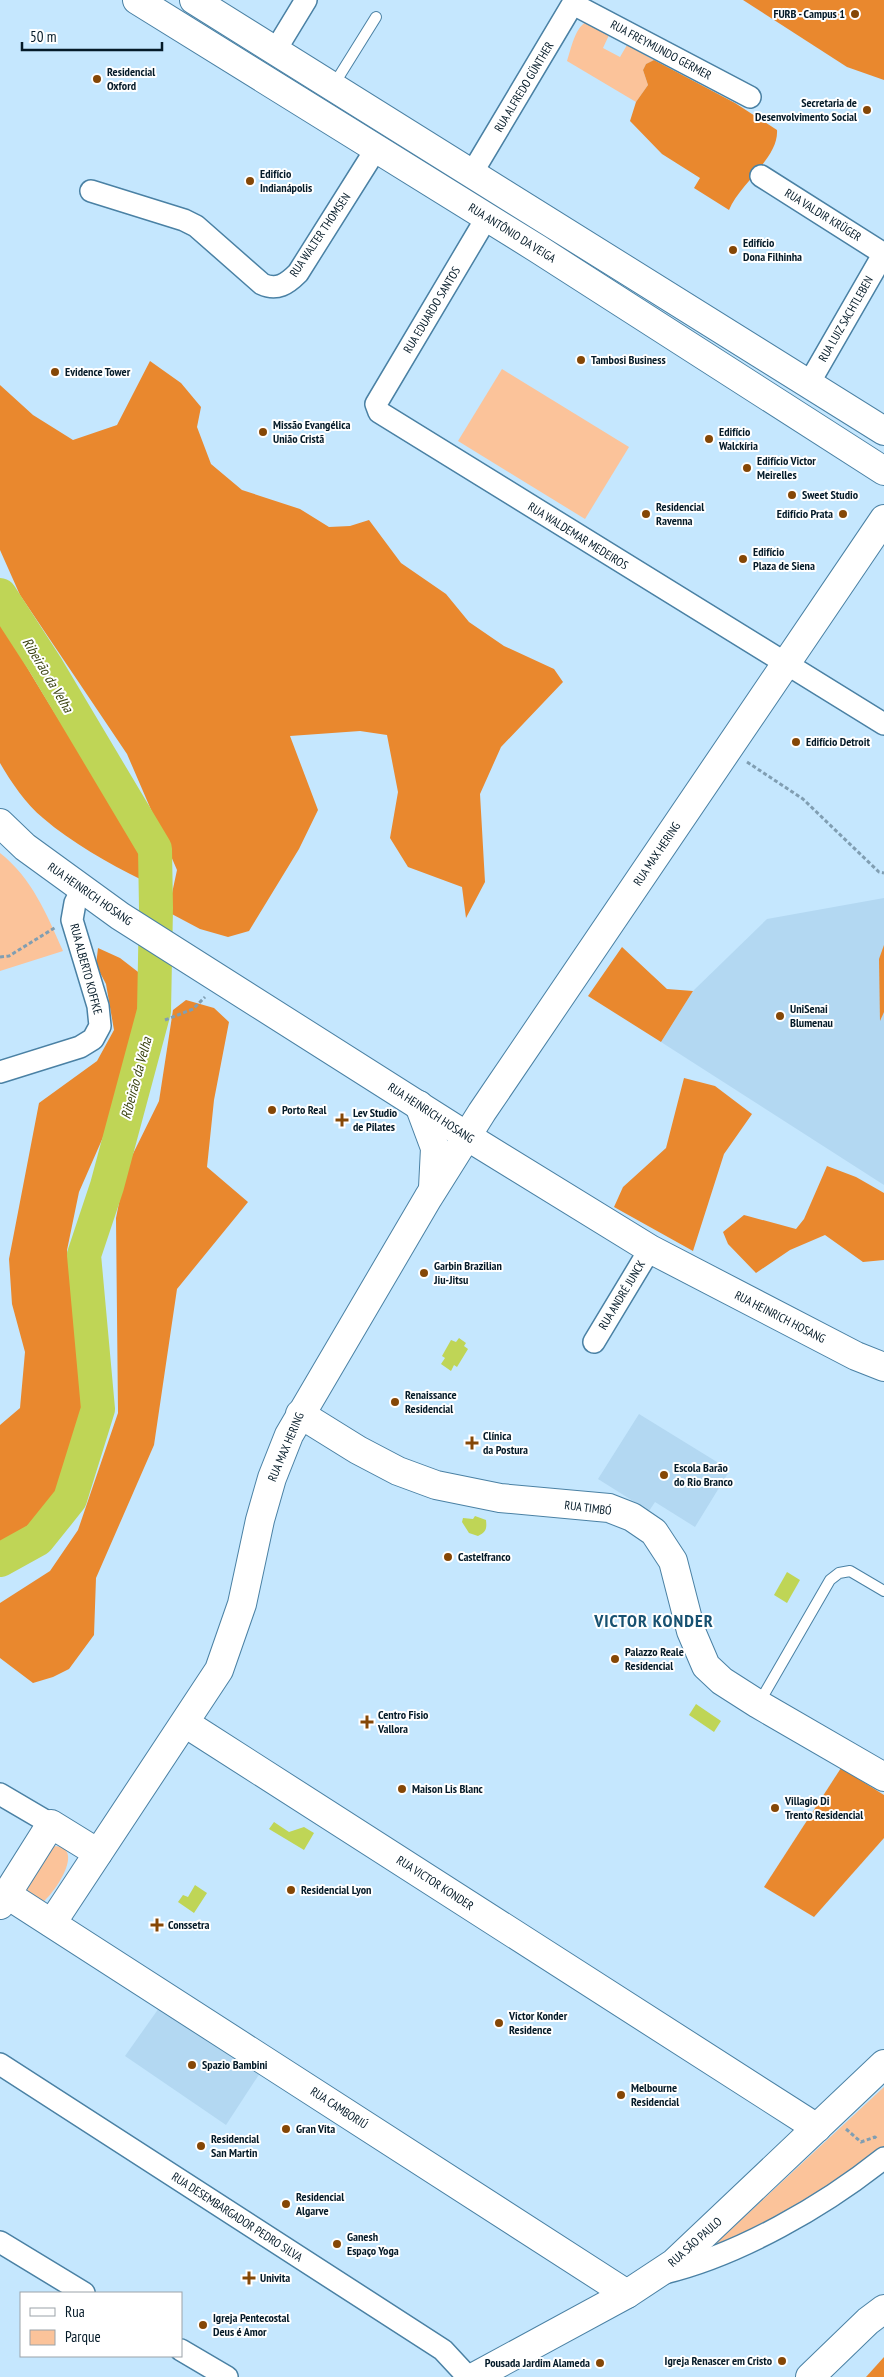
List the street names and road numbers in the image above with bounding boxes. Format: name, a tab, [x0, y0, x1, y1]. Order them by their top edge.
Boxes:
street label: RUA FREYMUNDO GERMER	[608, 17, 715, 83]
street label: RUA ALFREDO GÜNTHER	[491, 39, 557, 135]
street label: RUA VALDIR KRÜGER	[782, 185, 865, 244]
street label: RUA WALTER THOMSEN	[286, 190, 353, 280]
street label: RUA ANTÔNIO DA VEIGA	[466, 200, 559, 266]
street label: RUA EDUARDO SANTOS	[400, 264, 463, 356]
street label: RUA LUIZ SACHTLEBEN	[815, 273, 876, 364]
street label: RUA WALDEMAR MEDEIROS	[525, 499, 631, 572]
street label: RUA MAX HERING	[630, 819, 683, 888]
street label: RUA HEINRICH HOSANG	[45, 859, 136, 928]
street label: RUA ALBERTO KOFFKE	[67, 922, 106, 1016]
street label: RUA HEINRICH HOSANG	[385, 1079, 477, 1146]
street label: RUA ANDRÉ JUNCK	[595, 1257, 648, 1332]
street label: RUA HEINRICH HOSANG	[732, 1287, 828, 1346]
street label: RUA MAX HERING	[264, 1410, 307, 1484]
street label: RUA TIMBÓ	[564, 1497, 613, 1518]
street label: RUA VICTOR KONDER	[394, 1852, 477, 1913]
street label: RUA CAMBORIÚ	[308, 2083, 371, 2132]
street label: RUA DESEMBARGADOR PEDRO SILVA	[169, 2169, 306, 2265]
street label: RUA SÃO PAULO	[665, 2213, 725, 2270]

